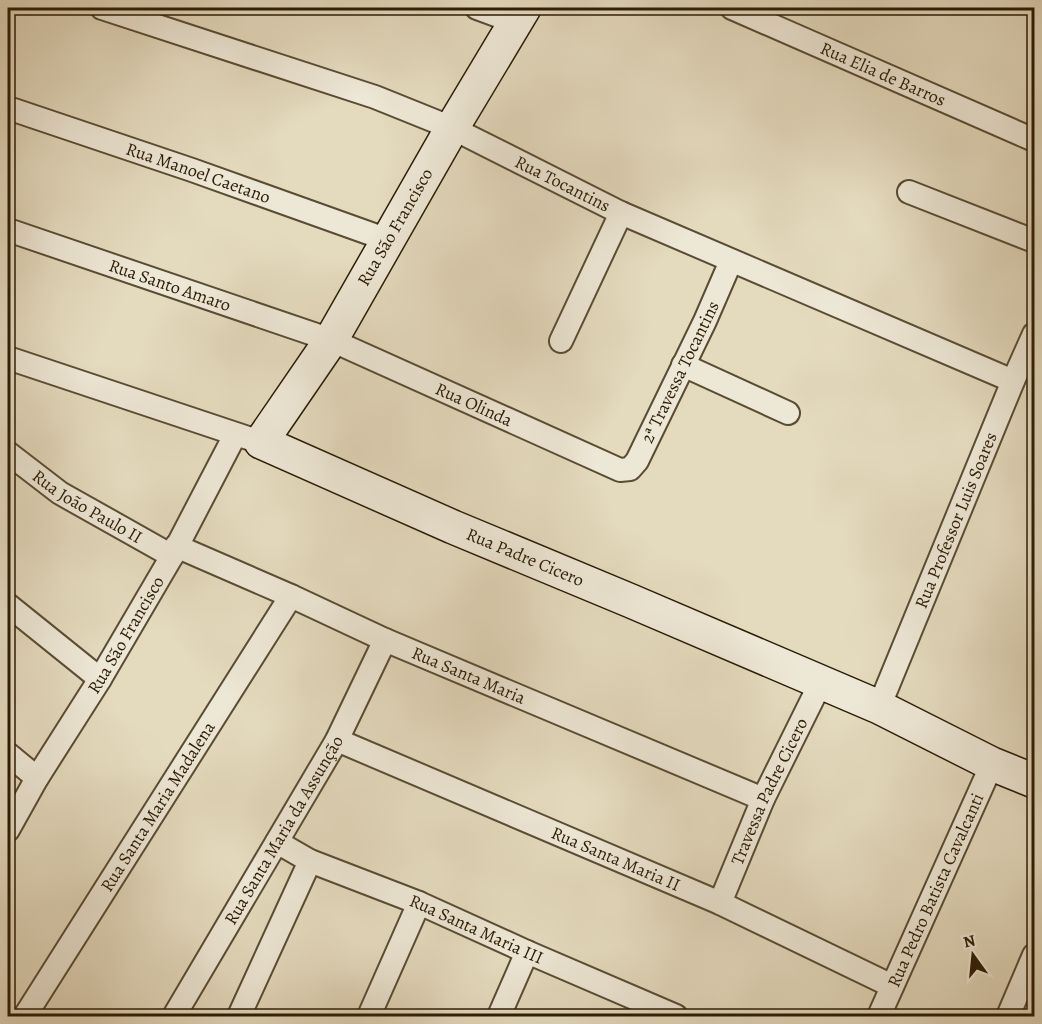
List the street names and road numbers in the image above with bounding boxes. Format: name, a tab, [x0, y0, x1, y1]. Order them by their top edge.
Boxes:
street label: Rua Elia de Barros	[817, 36, 950, 112]
street label: Rua Manoel Caetano	[123, 137, 274, 209]
street label: Rua Tocantins	[511, 150, 614, 218]
street label: Rua São Francisco	[352, 164, 438, 290]
street label: Rua Santo Amaro	[106, 253, 234, 317]
street label: 2ª Travessa Tocantins	[635, 297, 725, 447]
street label: Rua Olinda	[432, 377, 517, 432]
street label: Rua Professor Luis Soares	[909, 428, 1003, 612]
street label: Rua João Paulo II	[27, 464, 147, 549]
street label: Rua Padre Cicero	[463, 522, 588, 592]
street label: Rua São Francisco	[82, 572, 170, 698]
street label: Rua Santa Maria	[408, 641, 530, 710]
street label: Travessa Padre Cicero	[725, 714, 813, 869]
street label: Rua Santa Maria Madalena	[95, 716, 221, 896]
street label: Rua Santa Maria da Assunção	[219, 731, 349, 929]
street label: Rua Pedro Batista Cavalcanti	[881, 789, 989, 991]
street label: Rua Santa Maria II	[548, 821, 684, 897]
street label: Rua Santa Maria III	[406, 889, 547, 970]

